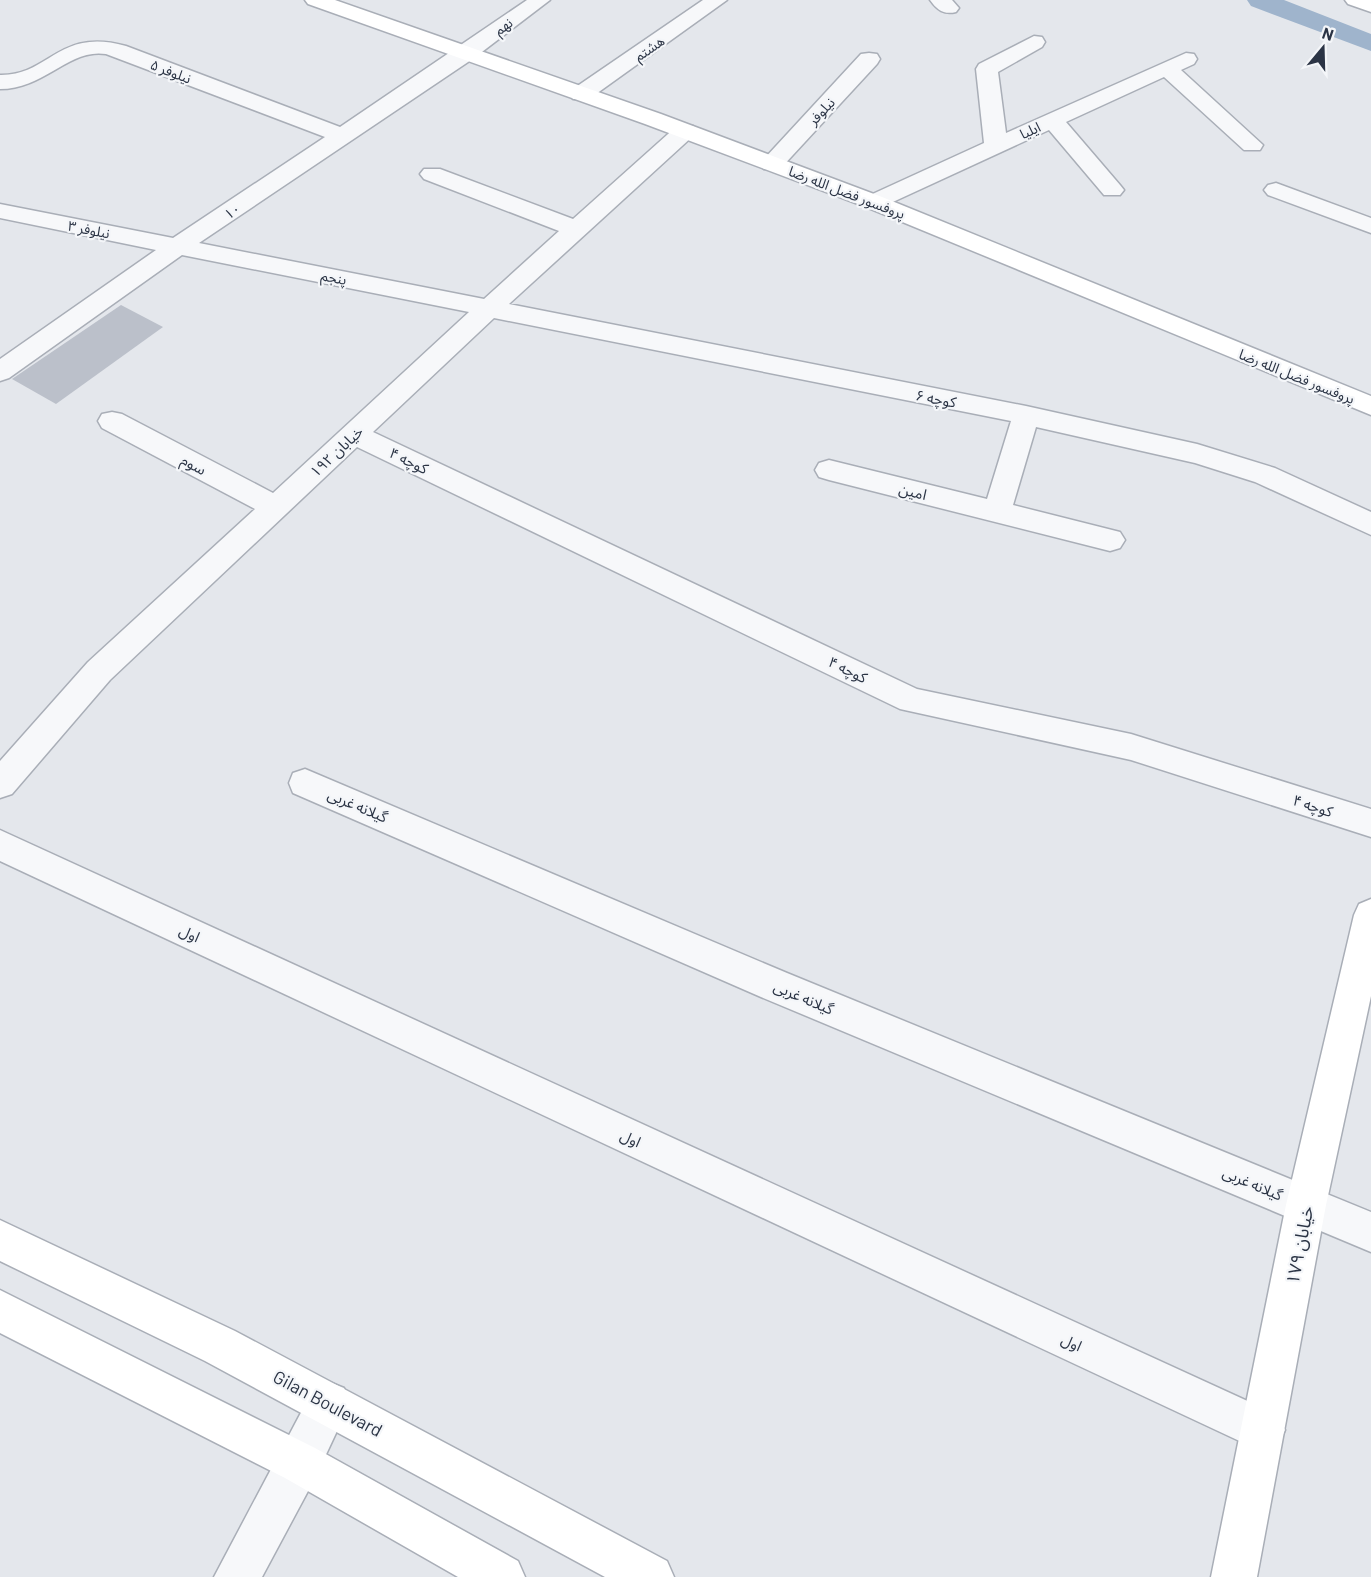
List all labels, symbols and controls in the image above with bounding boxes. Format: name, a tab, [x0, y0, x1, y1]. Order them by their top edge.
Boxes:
street label: نهم	[490, 13, 518, 41]
north arrow	[1293, 18, 1353, 78]
text: N	[1320, 23, 1336, 44]
street label: هشتم	[631, 32, 669, 67]
street label: نیلوفر ۵	[148, 55, 194, 88]
street label: نیلوفر	[803, 93, 839, 130]
street label: ایلیا	[1017, 118, 1043, 142]
street label: پروفسور فضل الله رضا	[786, 162, 908, 224]
street label: ۱۰	[221, 199, 243, 223]
street label: نیلوفر ۳	[66, 217, 112, 242]
street label: پنجم	[319, 266, 348, 291]
street label: پروفسور فضل الله رضا	[1236, 345, 1357, 409]
street label: کوچه ۶	[914, 385, 959, 413]
street label: خیابان ۱۹۲	[306, 422, 367, 481]
street label: کوچه ۴	[386, 443, 432, 479]
street label: سوم	[177, 450, 210, 481]
street label: امین	[897, 479, 929, 504]
street label: کوچه ۴	[825, 652, 871, 688]
street label: گیلانه غربی	[325, 784, 391, 827]
street label: کوچه ۴	[1290, 790, 1336, 822]
street label: اول	[176, 920, 203, 946]
street label: گیلانه غربی	[771, 976, 837, 1019]
street label: اول	[617, 1125, 644, 1151]
street label: گیلانه غربی	[1220, 1162, 1286, 1205]
street label: خیابان ۱۷۹	[1281, 1204, 1318, 1286]
street label: اول	[1058, 1329, 1085, 1355]
street label: Gilan Boulevard	[270, 1365, 386, 1441]

